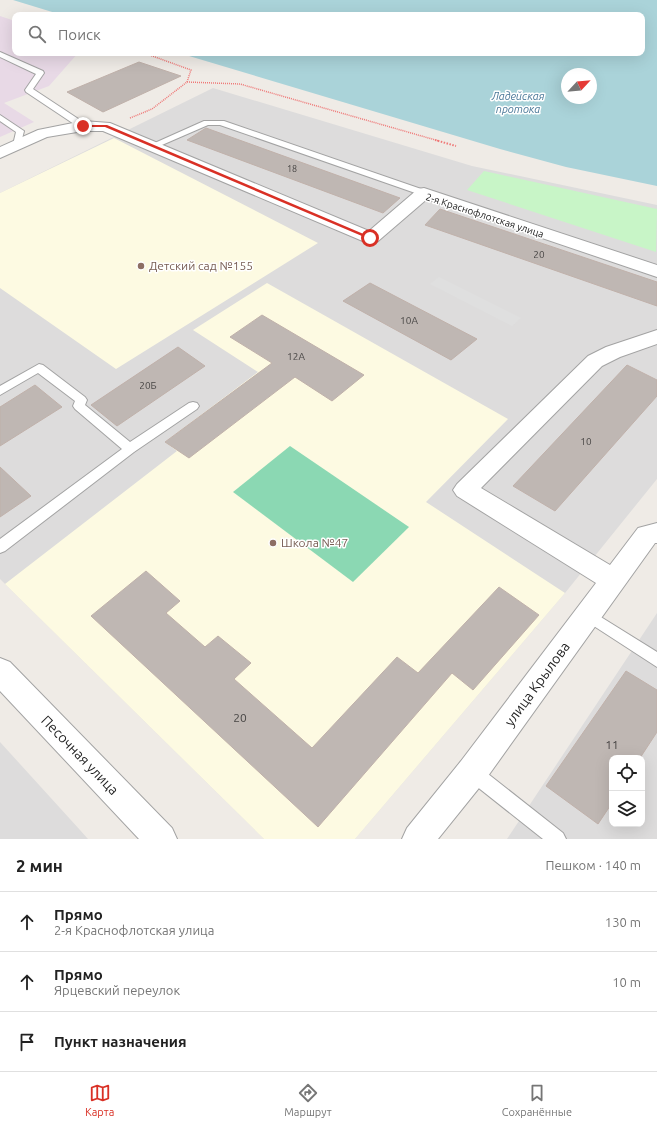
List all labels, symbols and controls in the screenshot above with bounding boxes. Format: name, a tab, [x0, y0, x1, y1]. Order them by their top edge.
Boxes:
search box	[12, 12, 645, 56]
icon: search	[26, 23, 48, 45]
text: Поиск	[58, 26, 101, 43]
north arrow	[561, 68, 597, 104]
water label: Ладейская протока	[491, 90, 545, 115]
route end	[74, 117, 92, 135]
house number: 18	[287, 164, 297, 174]
street label: 2-я Краснофлотская улица	[424, 191, 545, 240]
route start	[361, 229, 379, 247]
house number: 20	[533, 249, 545, 260]
place label: Детский сад №155	[149, 259, 253, 272]
marker: Детский сад №155	[136, 261, 146, 271]
house number: 10А	[400, 315, 418, 326]
house number: 12А	[287, 351, 305, 362]
house number: 20Б	[139, 380, 157, 391]
house number: 10	[580, 436, 592, 447]
place label: Школа №47	[281, 536, 348, 549]
marker: Школа №47	[268, 538, 278, 548]
street label: улица Крылова	[501, 639, 573, 729]
house number: 20	[233, 711, 247, 724]
street label: Песочная улица	[38, 712, 122, 798]
house number: 11	[605, 738, 619, 751]
map controls	[609, 755, 645, 827]
button: locate	[609, 755, 645, 791]
button: layers	[609, 791, 645, 827]
text: 2 мин	[16, 856, 63, 875]
text: Пешком · 140 m	[545, 858, 641, 872]
text: Прямо	[54, 906, 103, 923]
icon: ahead	[16, 911, 38, 933]
text: 130 m	[605, 915, 641, 929]
text: 2-я Краснофлотская улица	[54, 923, 214, 937]
text: Прямо	[54, 966, 103, 983]
icon: ahead	[16, 971, 38, 993]
text: 10 m	[612, 975, 641, 989]
text: Ярцевский переулок	[54, 983, 180, 997]
icon: arrive	[16, 1031, 38, 1053]
text: Пункт назначения	[54, 1033, 187, 1050]
tab: Карта	[85, 1082, 114, 1118]
tab: Маршрут	[284, 1082, 332, 1118]
tab: Сохранённые	[502, 1082, 572, 1118]

